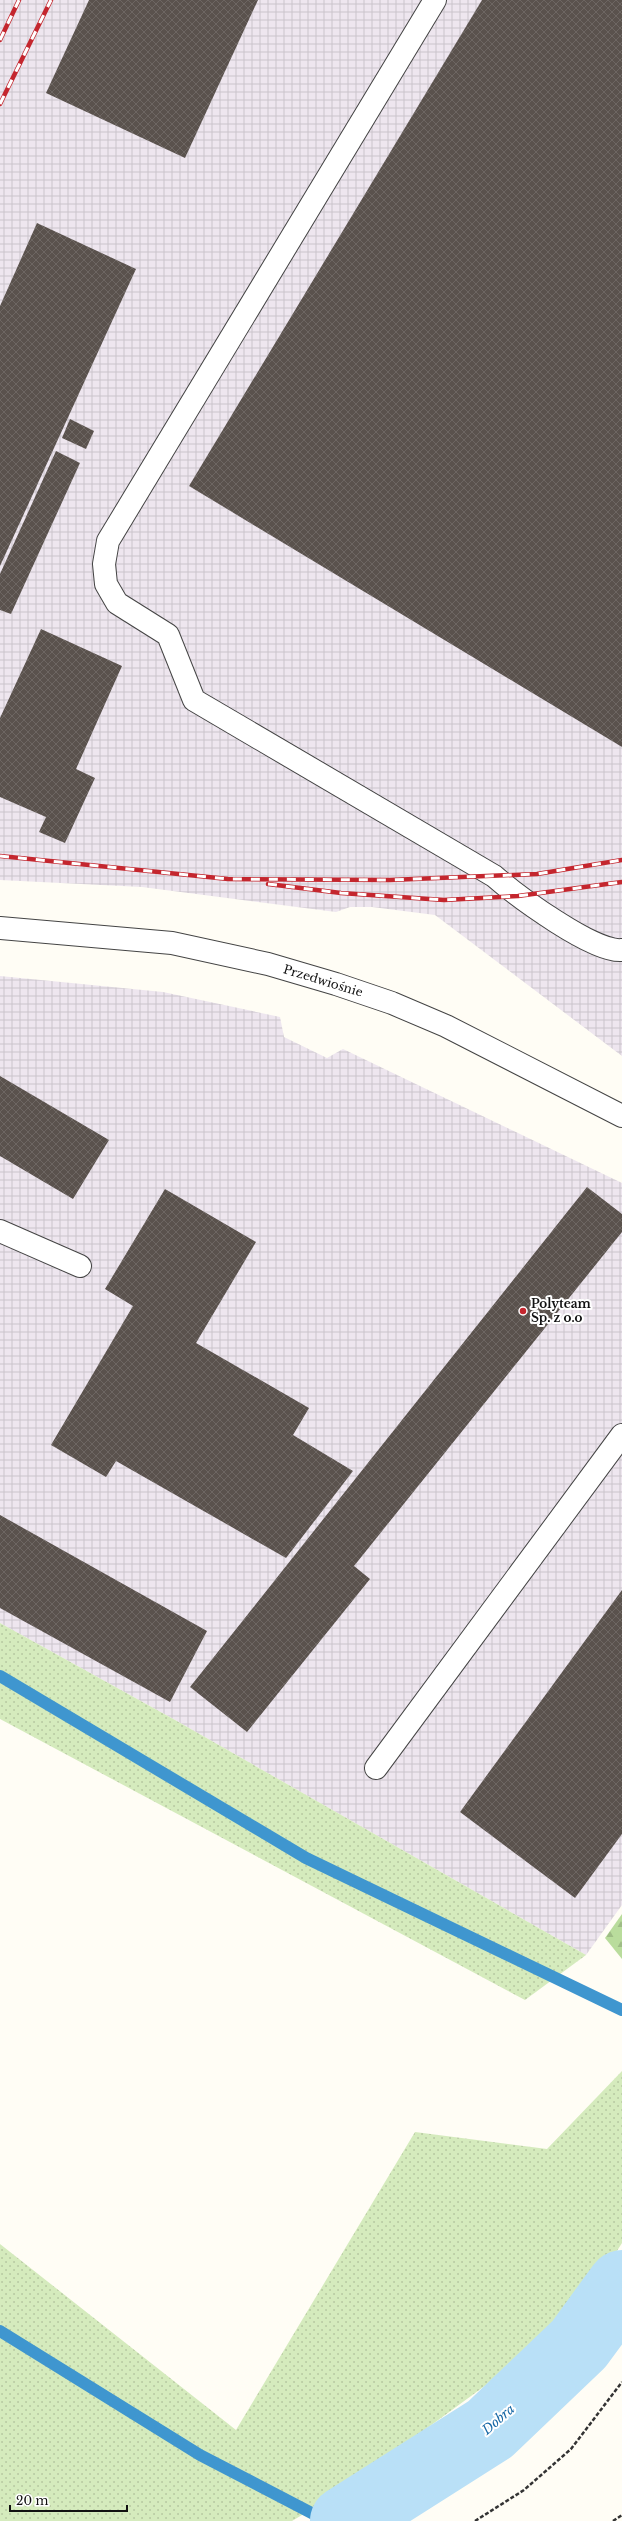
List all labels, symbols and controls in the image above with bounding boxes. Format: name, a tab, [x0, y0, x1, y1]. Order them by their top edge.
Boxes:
street label: Przedwiośnie	[282, 961, 365, 1000]
place label: Polyteam Sp. z o.o	[531, 1296, 592, 1325]
marker: Polyteam Sp. z o.o	[518, 1306, 528, 1316]
water label: Dobra	[478, 2401, 518, 2439]
scale bar	[10, 2487, 127, 2513]
text: 20 m	[16, 2493, 48, 2508]

